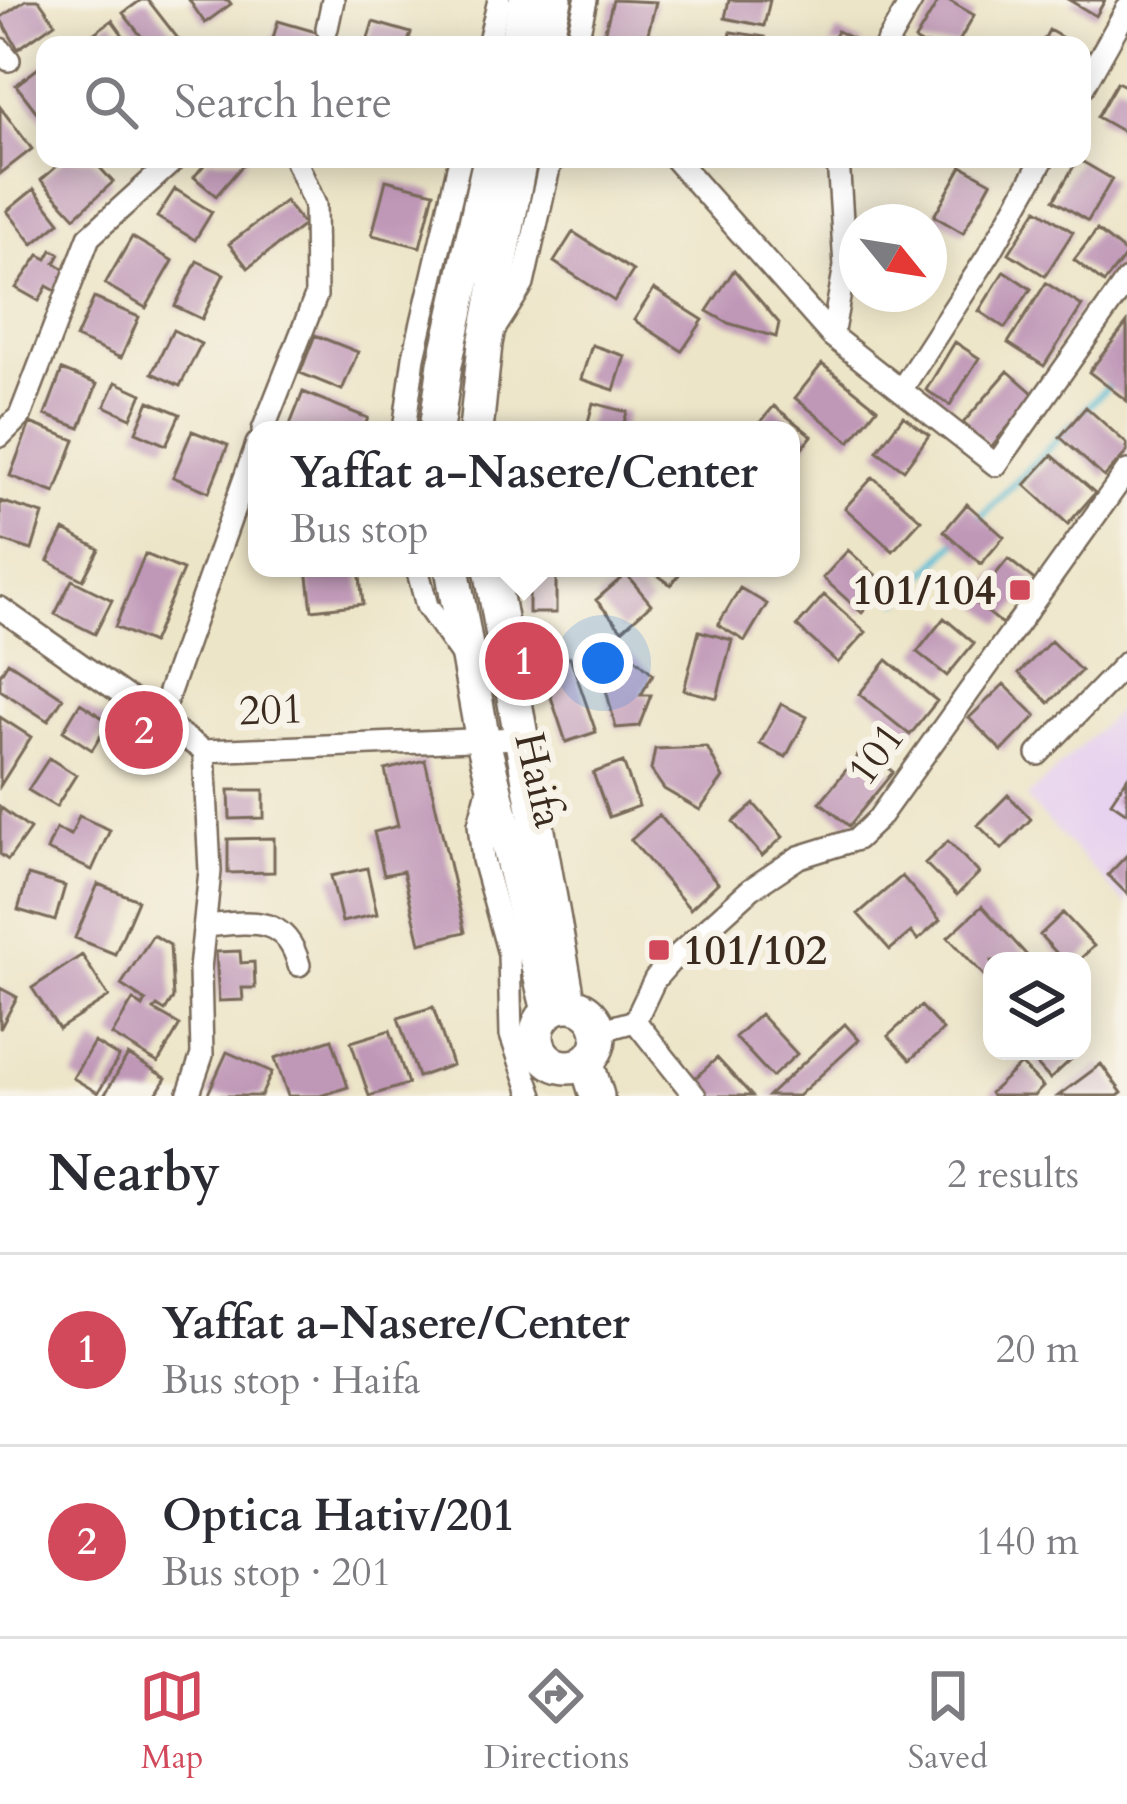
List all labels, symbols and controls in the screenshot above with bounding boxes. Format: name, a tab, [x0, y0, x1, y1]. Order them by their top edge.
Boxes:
search box	[36, 36, 1091, 168]
icon: search	[78, 69, 144, 135]
text: Search here	[174, 72, 392, 133]
north arrow	[839, 204, 947, 312]
popup	[248, 421, 800, 577]
text: Yaffat a-Nasere/Center	[290, 442, 758, 503]
text: Bus stop	[290, 503, 429, 556]
place label: 101/104	[852, 562, 996, 619]
marker: 101/104	[1007, 577, 1033, 603]
pin: 1	[485, 616, 563, 706]
your location	[573, 633, 633, 693]
street label: 201	[238, 680, 304, 740]
pin: 2	[105, 685, 183, 775]
street label: 101	[834, 711, 918, 797]
street label: Haifa	[500, 727, 578, 833]
place label: 101/102	[683, 922, 827, 979]
marker: 101/102	[646, 937, 672, 963]
map controls	[983, 952, 1091, 1060]
button: layers	[983, 952, 1091, 1060]
text: Nearby	[48, 1139, 220, 1209]
text: 2 results	[947, 1148, 1079, 1201]
text: Yaffat a-Nasere/Center	[162, 1293, 630, 1354]
text: 1	[77, 1323, 97, 1376]
text: 20 m	[996, 1323, 1079, 1376]
text: Bus stop · Haifa	[162, 1354, 421, 1407]
text: Optica Hativ/201	[162, 1485, 515, 1546]
text: 2	[77, 1515, 97, 1568]
text: 140 m	[976, 1515, 1079, 1568]
text: Bus stop · 201	[162, 1546, 391, 1599]
tab: Map	[139, 1663, 205, 1780]
tab: Directions	[484, 1663, 629, 1780]
tab: Saved	[908, 1663, 988, 1780]

